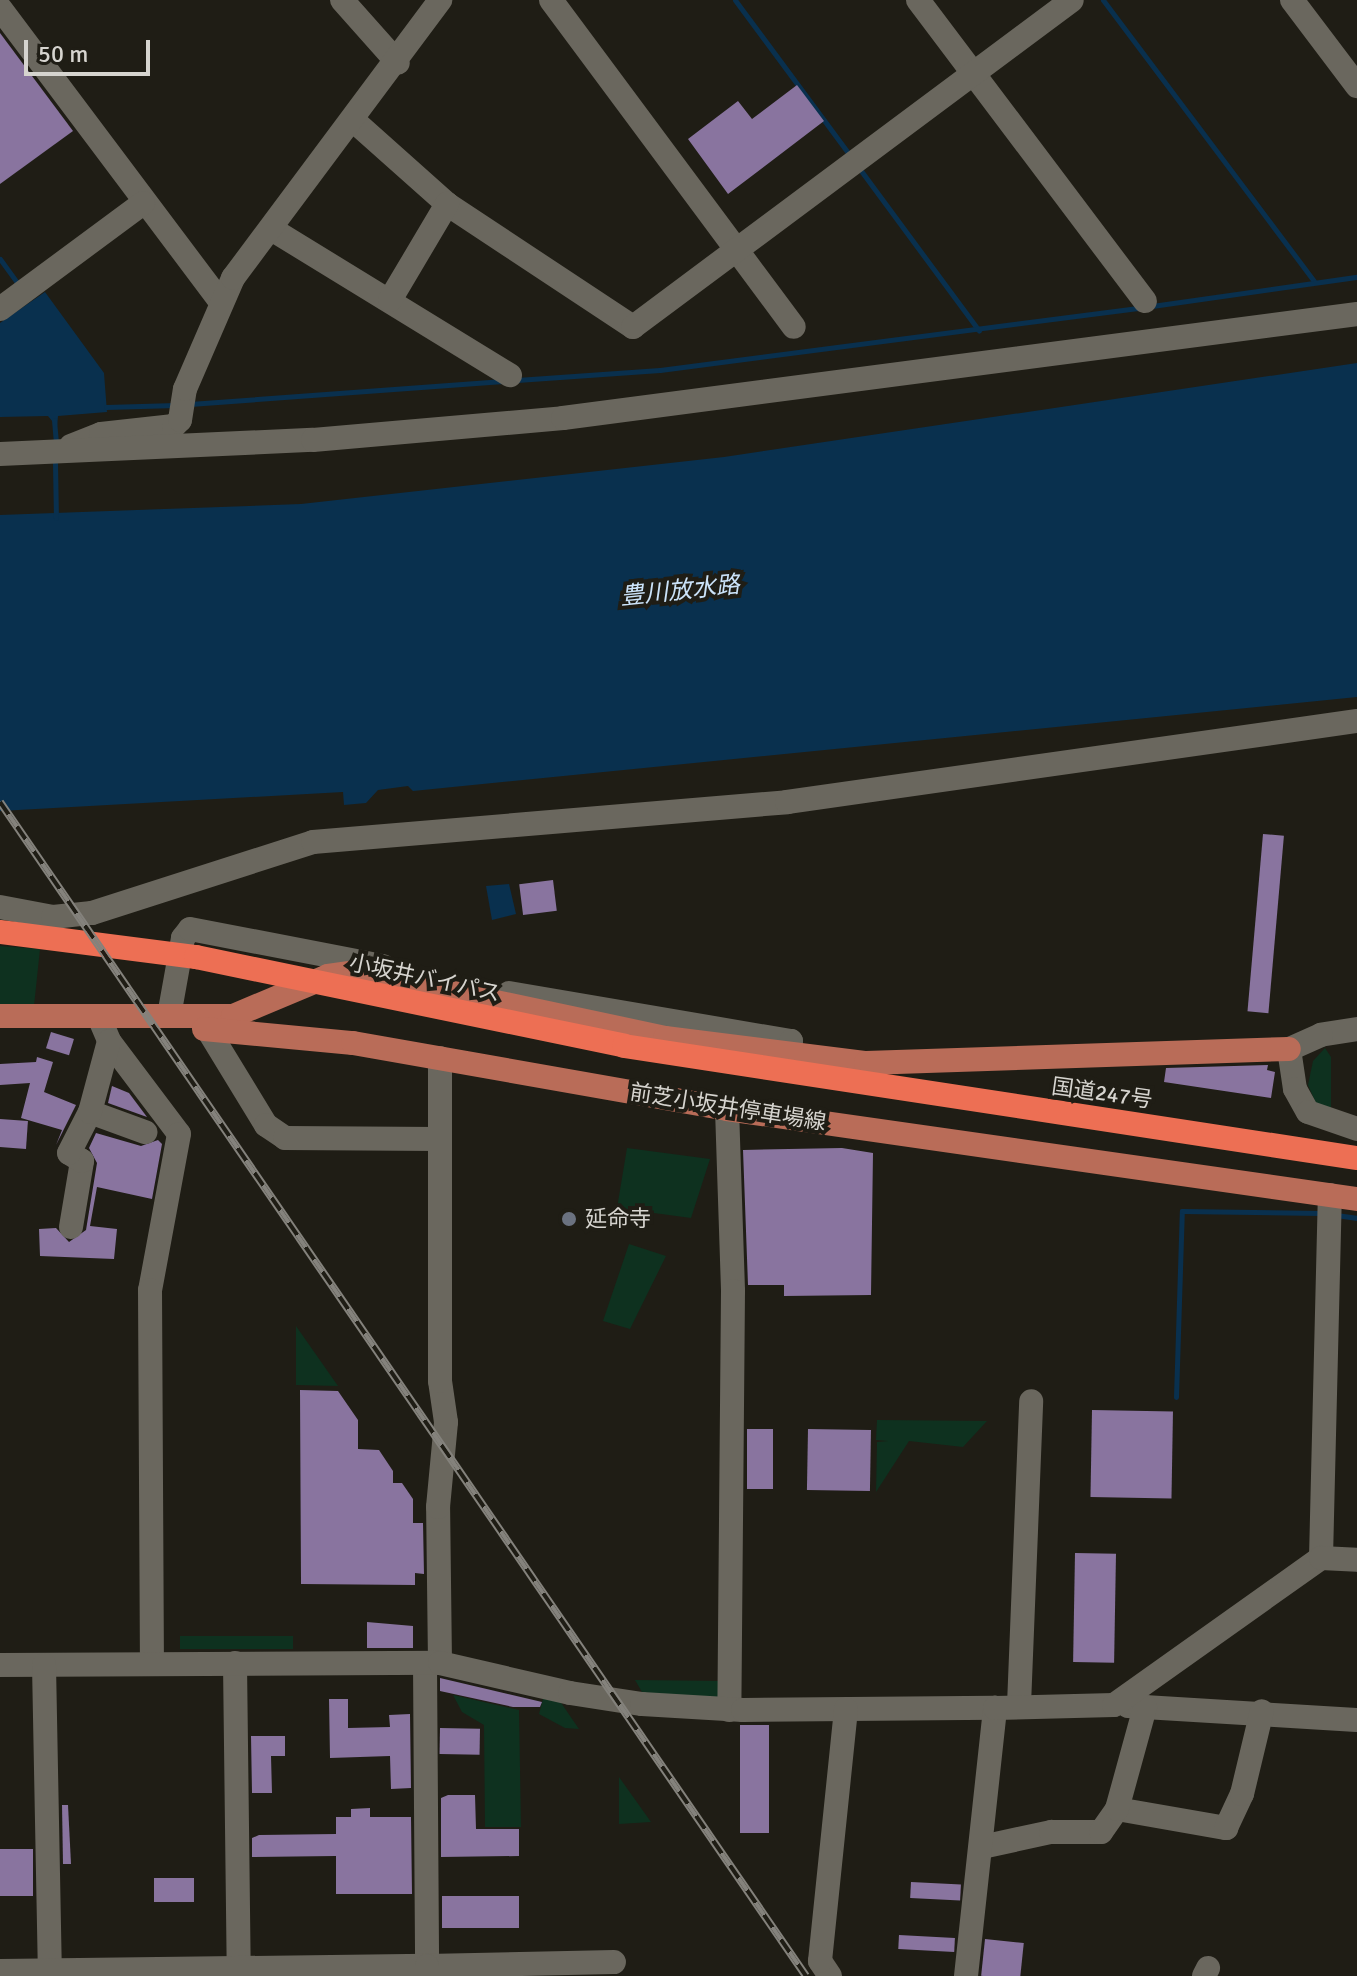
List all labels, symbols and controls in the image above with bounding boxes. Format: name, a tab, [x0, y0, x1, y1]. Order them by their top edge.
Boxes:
scale bar	[28, 24, 154, 74]
text: 50 m	[38, 39, 88, 69]
water label: 豊川放水路	[619, 570, 741, 612]
street label: 小坂井バイパス	[347, 949, 503, 1007]
street label: 国道247号	[1050, 1073, 1154, 1113]
street label: 前芝小坂井停車場線	[628, 1078, 828, 1136]
place label: 延命寺	[585, 1206, 651, 1232]
marker: 延命寺	[560, 1210, 578, 1228]

